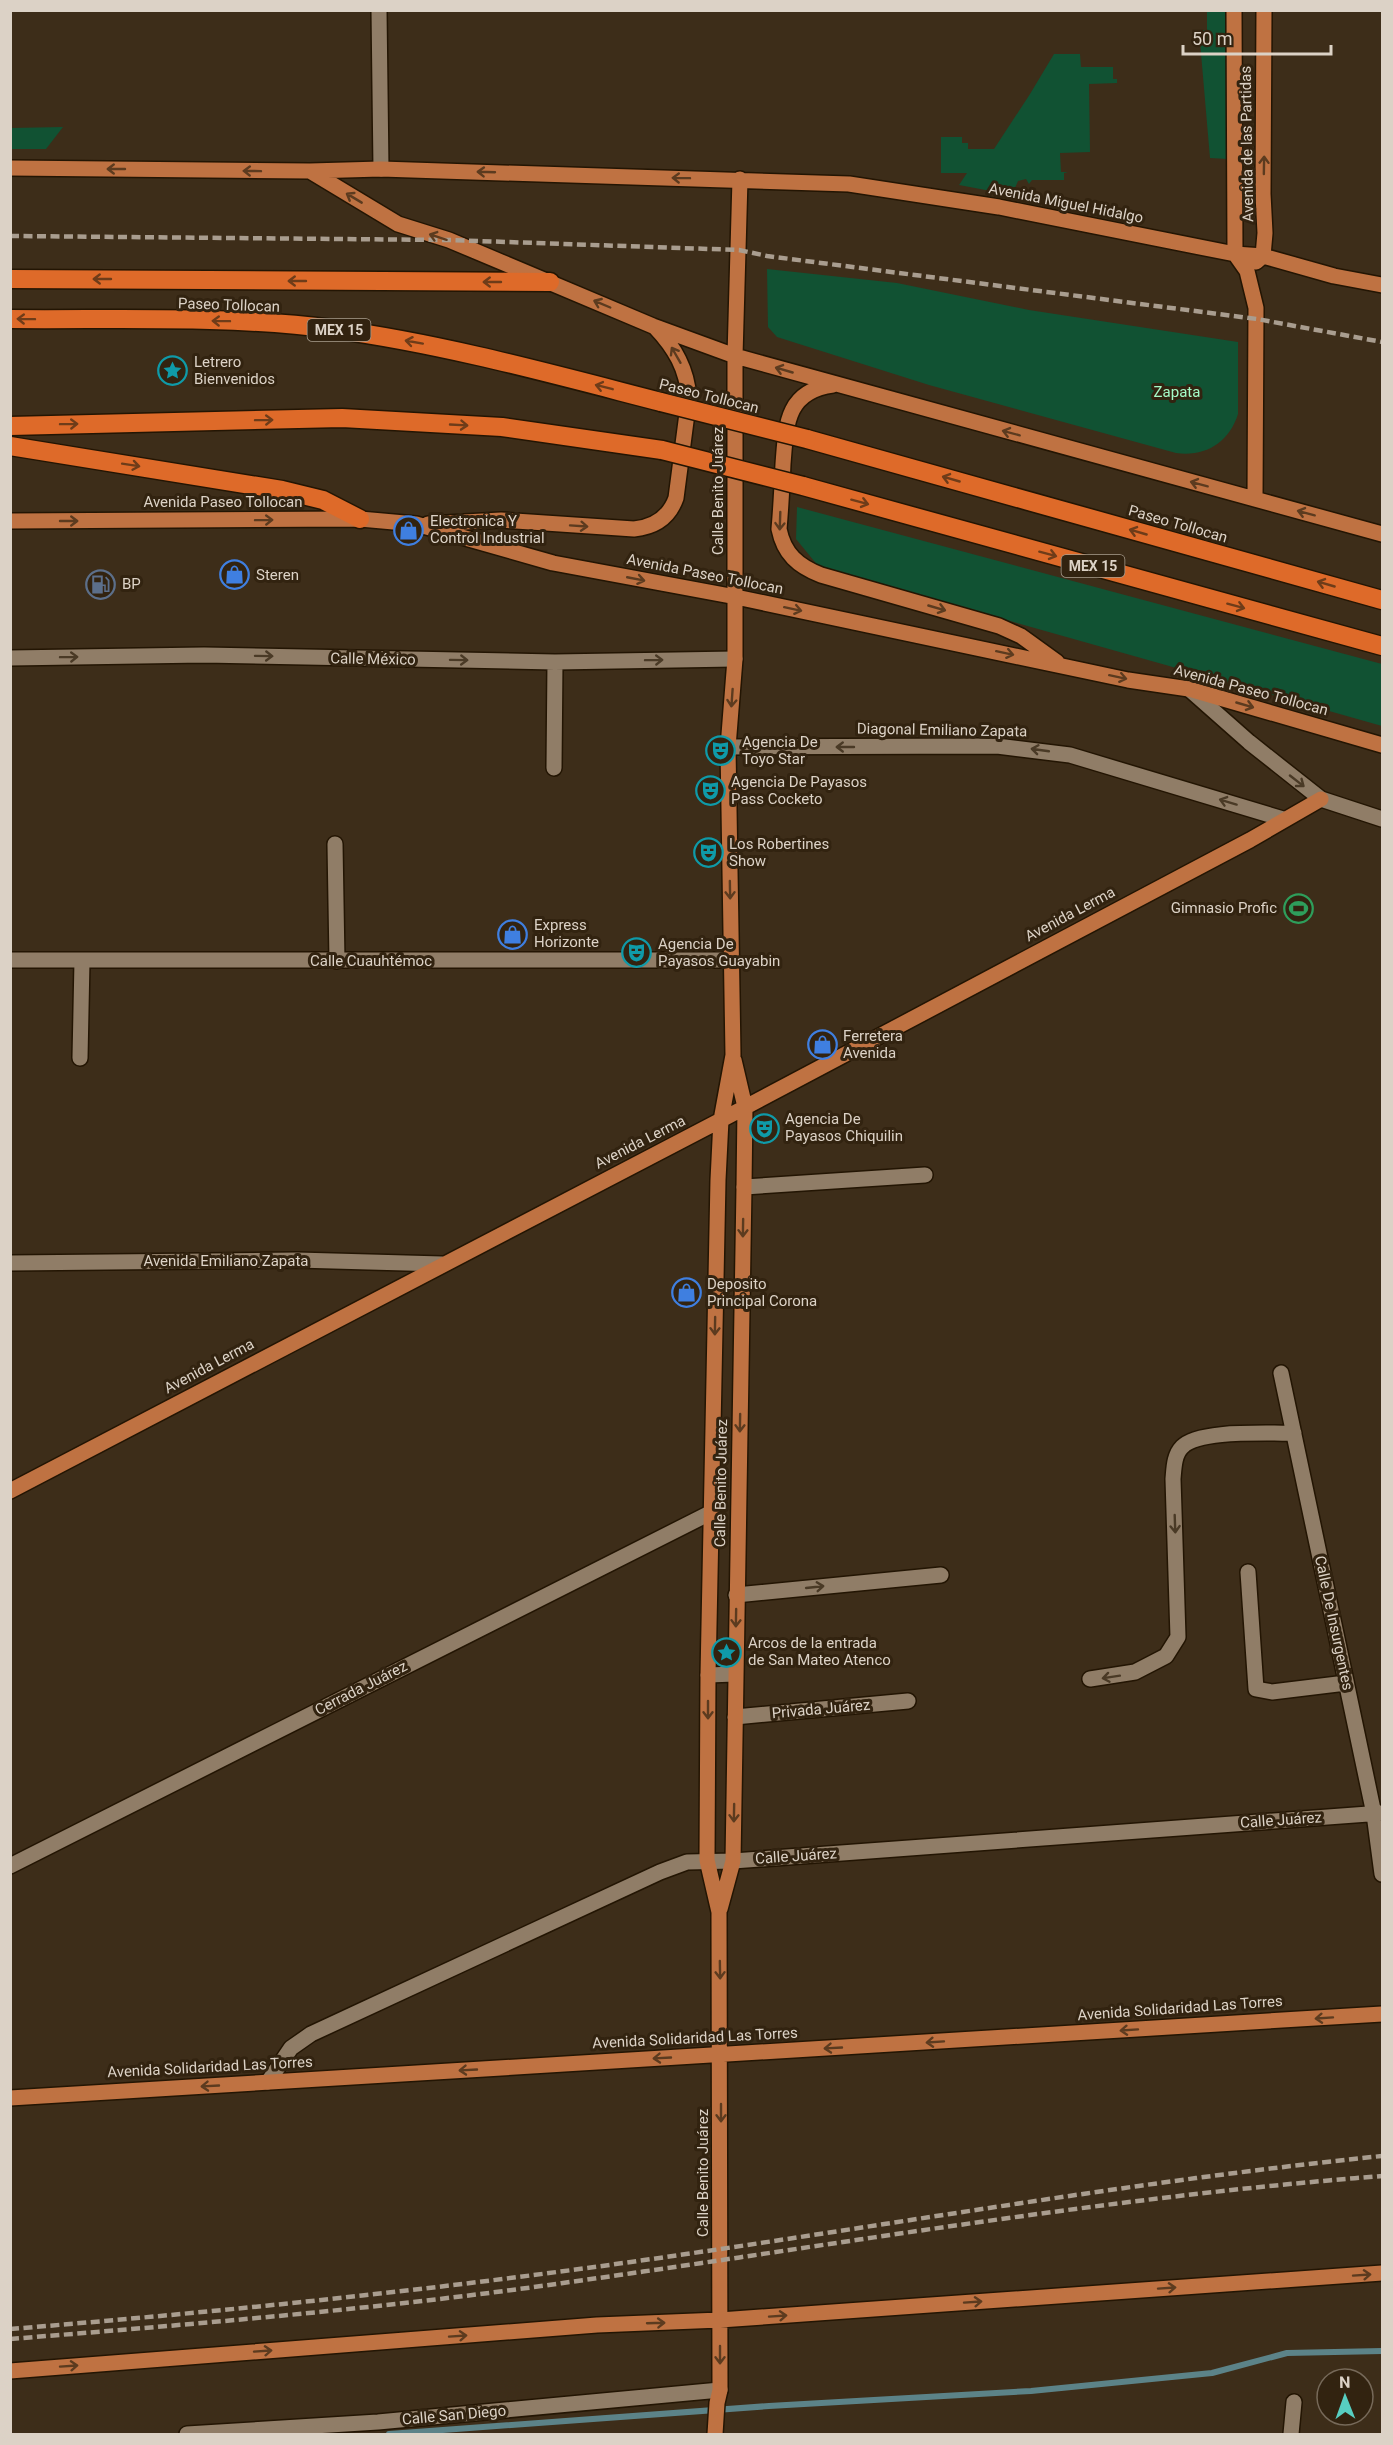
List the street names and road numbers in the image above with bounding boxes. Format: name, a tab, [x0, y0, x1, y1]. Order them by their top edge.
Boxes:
street label: Avenida de las Partidas	[1237, 66, 1257, 222]
street label: Avenida Miguel Hidalgo	[987, 179, 1145, 227]
street label: Paseo Tollocan	[178, 294, 280, 316]
road number: MEX 15	[308, 319, 370, 341]
street label: Paseo Tollocan	[657, 375, 761, 417]
street label: Calle Benito Juárez	[709, 427, 727, 555]
street label: Avenida Paseo Tollocan	[144, 493, 302, 511]
street label: Paseo Tollocan	[1126, 501, 1230, 547]
street label: Avenida Paseo Tollocan	[625, 550, 785, 598]
road number: MEX 15	[1062, 555, 1124, 577]
street label: Calle México	[330, 649, 416, 669]
street label: Avenida Paseo Tollocan	[1172, 661, 1330, 719]
street label: Diagonal Emiliano Zapata	[857, 720, 1027, 740]
street label: Avenida Lerma	[1022, 883, 1118, 945]
street label: Calle Cuauhtémoc	[310, 952, 432, 970]
street label: Avenida Lerma	[592, 1111, 688, 1173]
street label: Avenida Emiliano Zapata	[144, 1252, 308, 1270]
street label: Avenida Lerma	[161, 1335, 257, 1397]
street label: Calle Benito Juárez	[711, 1419, 731, 1547]
street label: Calle De Insurgentes	[1311, 1554, 1357, 1692]
street label: Cerrada Juárez	[312, 1657, 410, 1719]
street label: Privada Juárez	[771, 1696, 871, 1722]
street label: Calle Juárez	[1240, 1808, 1322, 1832]
street label: Calle Juárez	[755, 1844, 837, 1868]
street label: Avenida Solidaridad Las Torres	[1077, 1992, 1283, 2024]
street label: Avenida Solidaridad Las Torres	[592, 2024, 798, 2052]
street label: Avenida Solidaridad Las Torres	[107, 2053, 313, 2081]
street label: Calle Benito Juárez	[694, 2109, 712, 2237]
street label: Calle San Diego	[401, 2401, 507, 2429]

